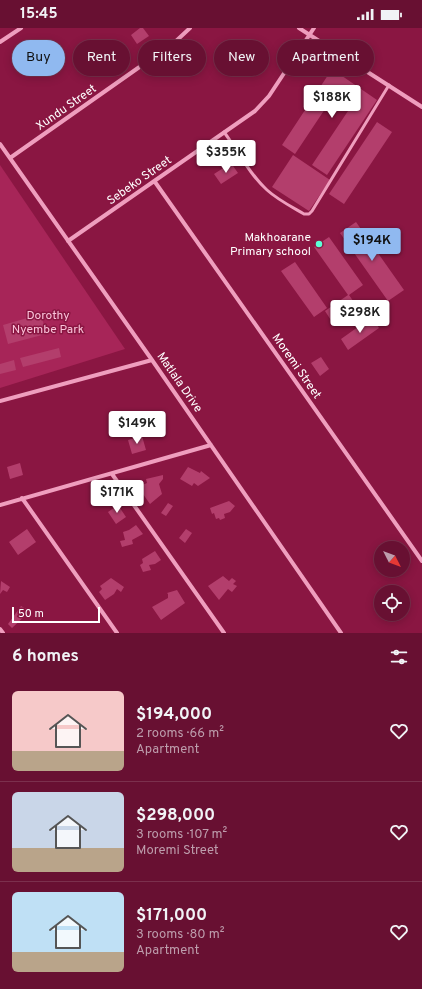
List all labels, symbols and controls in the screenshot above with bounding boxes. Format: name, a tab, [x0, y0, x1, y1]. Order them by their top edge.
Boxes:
text: 15:45	[20, 5, 58, 24]
chip: Buy	[12, 40, 65, 76]
chip: Rent	[73, 40, 130, 76]
chip: Filters	[138, 40, 206, 76]
chip: New	[214, 40, 269, 76]
chip: Apartment	[277, 40, 374, 76]
street label: Xundu Street	[33, 81, 100, 135]
pin: $188K	[304, 85, 360, 119]
text: $188K	[313, 90, 351, 106]
pin: $355K	[198, 140, 254, 174]
text: $355K	[206, 145, 246, 161]
street label: Sebeko Street	[104, 153, 175, 209]
pin: $194K	[344, 228, 400, 262]
place label: Makhoarane Primary school	[230, 230, 311, 260]
text: $194K	[353, 233, 391, 249]
marker: Makhoarane Primary school	[314, 239, 324, 249]
pin: $298K	[332, 300, 388, 334]
text: $298K	[339, 305, 381, 321]
park label: Dorothy Nyembe Park	[12, 308, 84, 338]
street label: Moremi Street	[268, 331, 325, 402]
street label: Matlala Drive	[153, 349, 206, 416]
pin: $149K	[109, 411, 165, 445]
text: $149K	[118, 416, 156, 432]
pin: $171K	[89, 480, 145, 514]
text: $171K	[100, 485, 134, 501]
north arrow	[374, 541, 410, 577]
map controls	[374, 541, 410, 621]
button: locate	[374, 585, 410, 621]
scale bar	[12, 605, 100, 624]
text: 50 m	[18, 607, 44, 621]
text: 6 homes	[12, 646, 79, 668]
icon: filters	[388, 646, 410, 668]
text: $194,000	[136, 704, 212, 726]
icon: home	[44, 707, 92, 755]
icon: heart	[388, 720, 410, 742]
text: 2 rooms · 66 m²	[136, 726, 224, 742]
text: Apartment	[136, 742, 199, 758]
text: $298,000	[136, 805, 215, 827]
icon: home	[44, 808, 92, 856]
icon: heart	[388, 821, 410, 843]
text: 3 rooms · 107 m²	[136, 827, 227, 843]
text: Moremi Street	[136, 843, 219, 859]
text: $171,000	[136, 905, 207, 927]
icon: home	[44, 908, 92, 956]
icon: heart	[388, 921, 410, 943]
text: 3 rooms · 80 m²	[136, 927, 224, 943]
text: Apartment	[136, 943, 199, 959]

